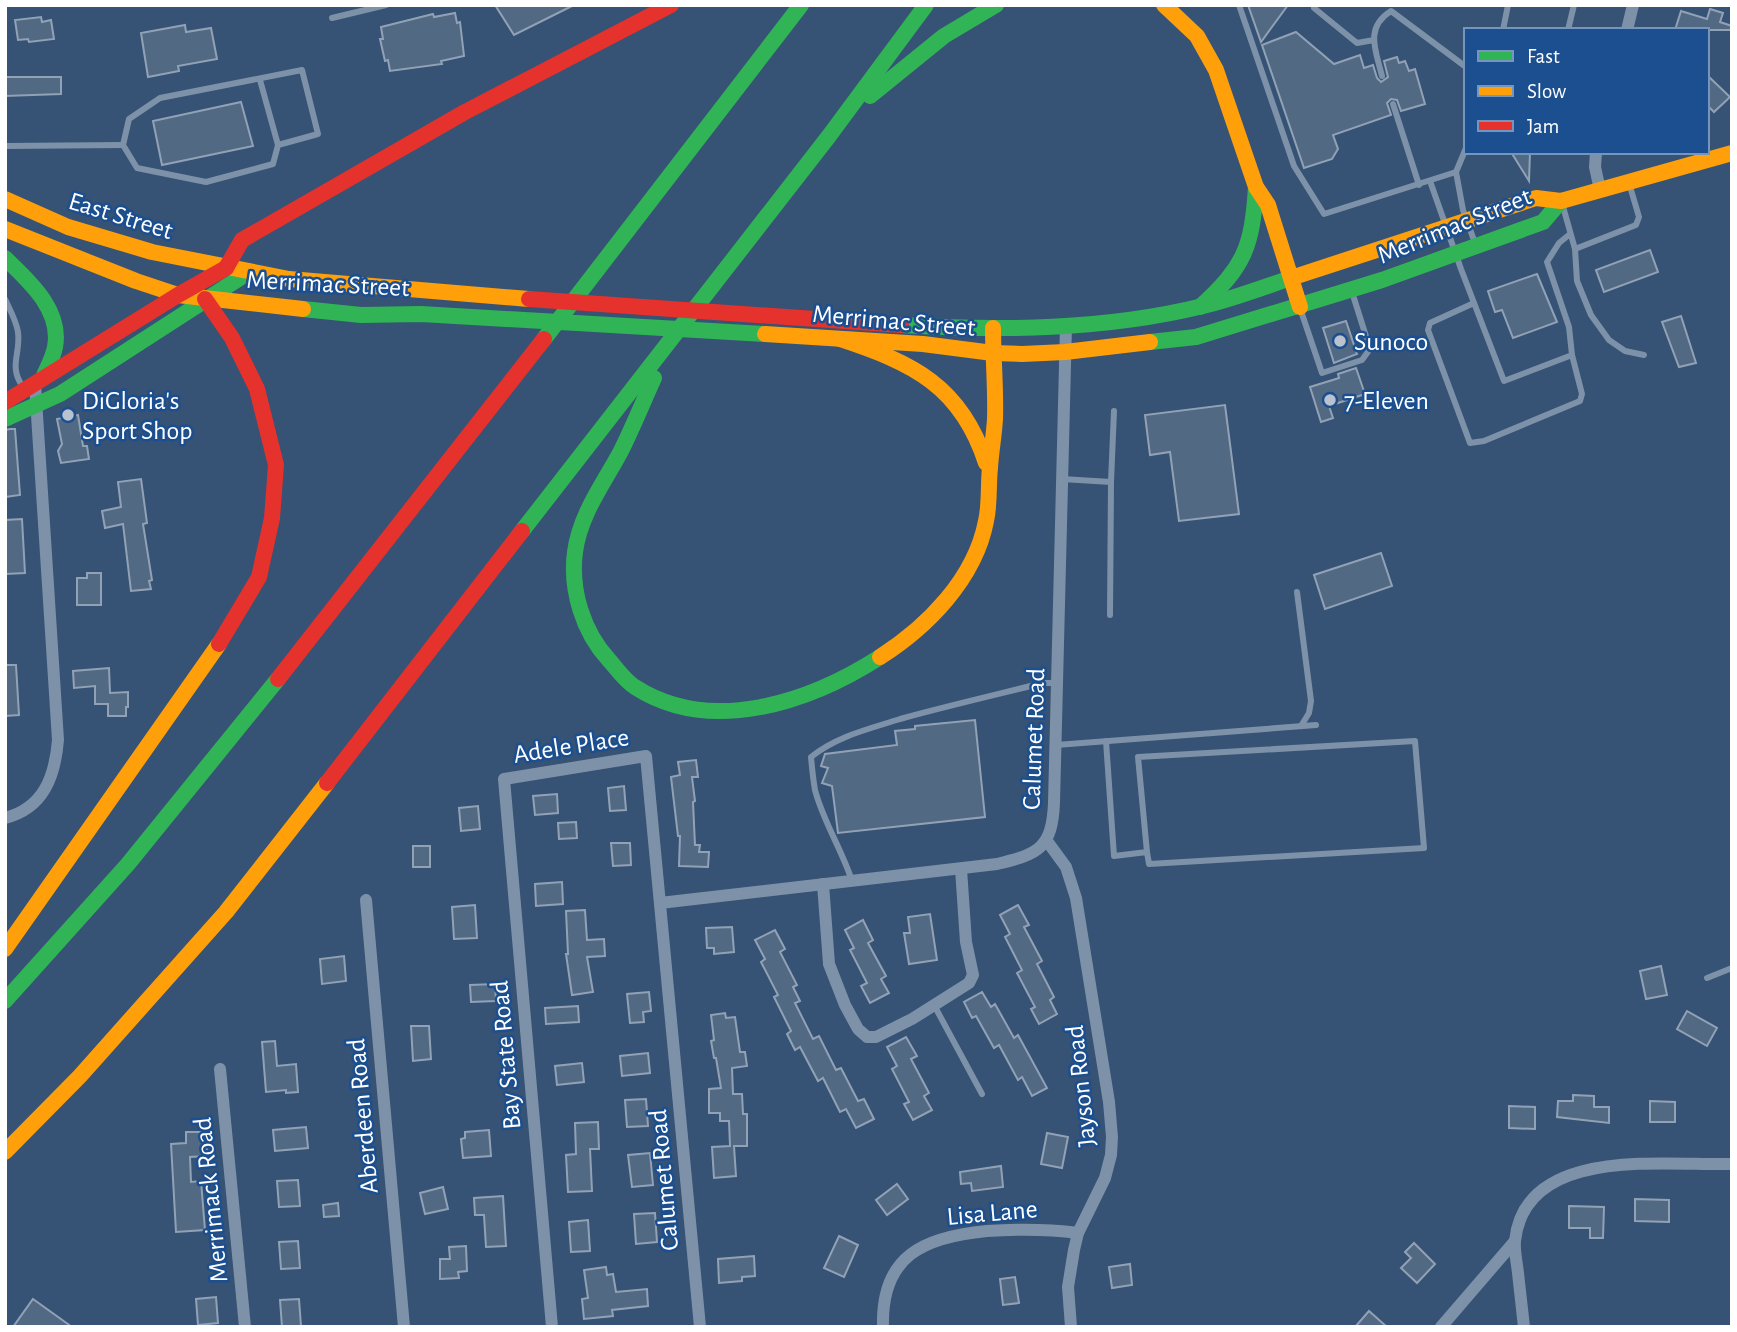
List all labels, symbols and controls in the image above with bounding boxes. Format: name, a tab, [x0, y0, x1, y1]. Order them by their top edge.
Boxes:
legend	[1464, 28, 1709, 154]
text: Fast	[1527, 46, 1560, 67]
text: Slow	[1527, 81, 1566, 102]
text: Jam	[1527, 116, 1559, 137]
street label: Merrimac Street	[1374, 183, 1535, 269]
street label: East Street	[66, 188, 176, 244]
street label: Merrimac Street	[246, 267, 410, 301]
street label: Merrimac Street	[811, 301, 976, 341]
place label: Sunoco	[1354, 329, 1428, 355]
marker: Sunoco	[1332, 333, 1348, 349]
place label: DiGloria's Sport Shop	[82, 388, 193, 444]
place label: 7-Eleven	[1344, 388, 1429, 414]
marker: 7-Eleven	[1322, 392, 1338, 408]
marker: DiGloria's Sport Shop	[60, 407, 76, 423]
street label: Calumet Road	[1019, 668, 1049, 810]
street label: Adele Place	[512, 724, 631, 768]
street label: Bay State Road	[487, 979, 525, 1131]
street label: Jayson Road	[1062, 1024, 1100, 1148]
street label: Aberdeen Road	[343, 1037, 383, 1195]
street label: Calumet Road	[645, 1108, 683, 1252]
street label: Merrimack Road	[189, 1116, 233, 1284]
street label: Lisa Lane	[946, 1196, 1039, 1230]

